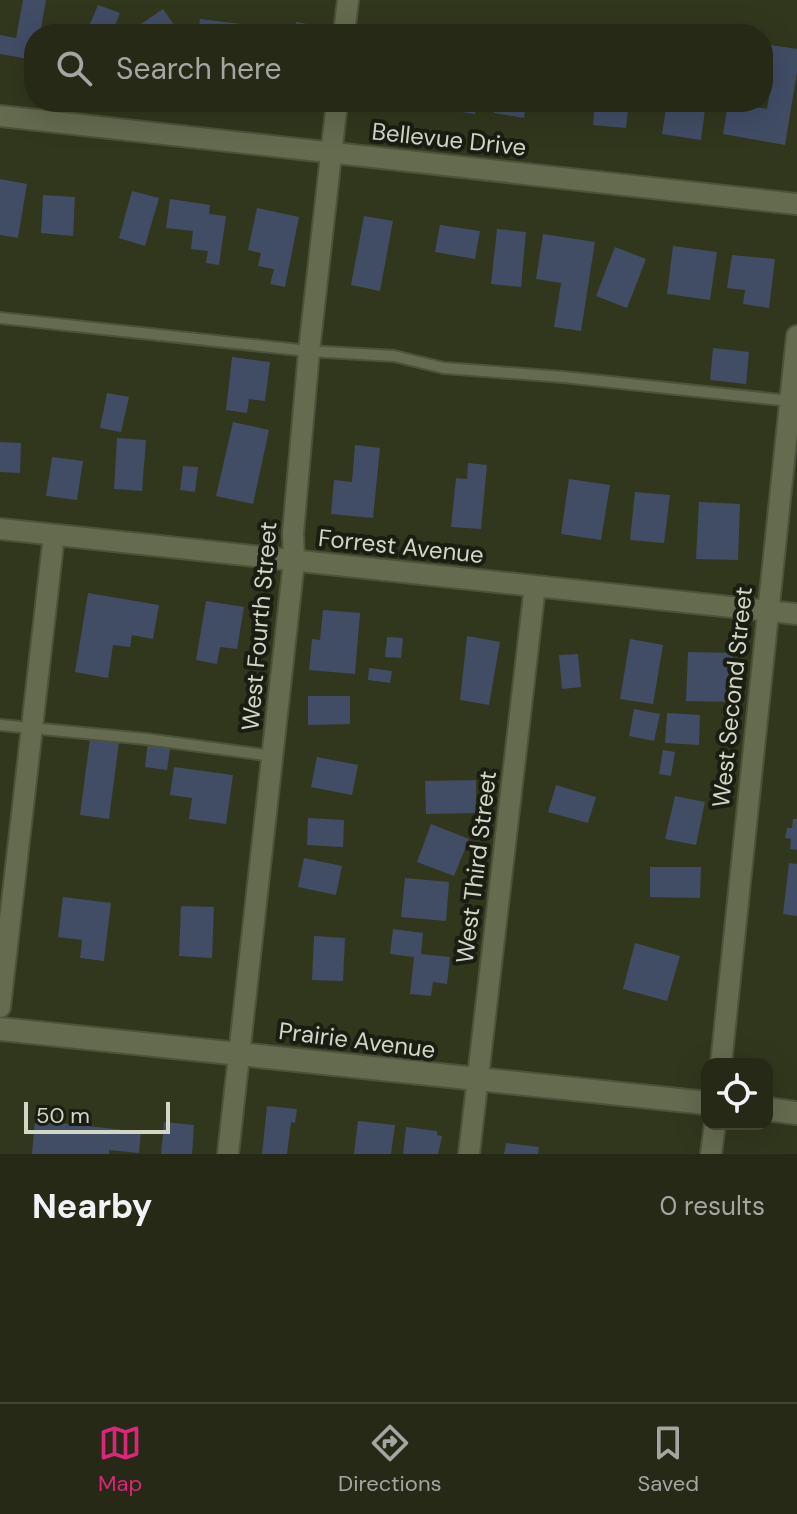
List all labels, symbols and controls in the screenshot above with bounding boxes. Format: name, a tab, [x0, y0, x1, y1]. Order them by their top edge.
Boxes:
search box	[24, 24, 773, 112]
icon: search	[52, 46, 96, 90]
text: Search here	[116, 49, 282, 88]
street label: Bellevue Drive	[370, 115, 528, 163]
street label: West Fourth Street	[234, 520, 284, 732]
street label: Forrest Avenue	[317, 522, 485, 570]
street label: West Second Street	[705, 585, 759, 809]
street label: West Third Street	[449, 769, 503, 965]
street label: Prairie Avenue	[277, 1015, 437, 1065]
map controls	[701, 1058, 773, 1130]
button: locate	[701, 1058, 773, 1130]
scale bar	[24, 1098, 170, 1134]
text: 50 m	[36, 1101, 90, 1130]
text: Nearby	[32, 1184, 152, 1229]
text: 0 results	[659, 1189, 765, 1223]
tab: Map	[98, 1421, 142, 1498]
tab: Directions	[338, 1421, 442, 1498]
tab: Saved	[637, 1421, 699, 1498]

